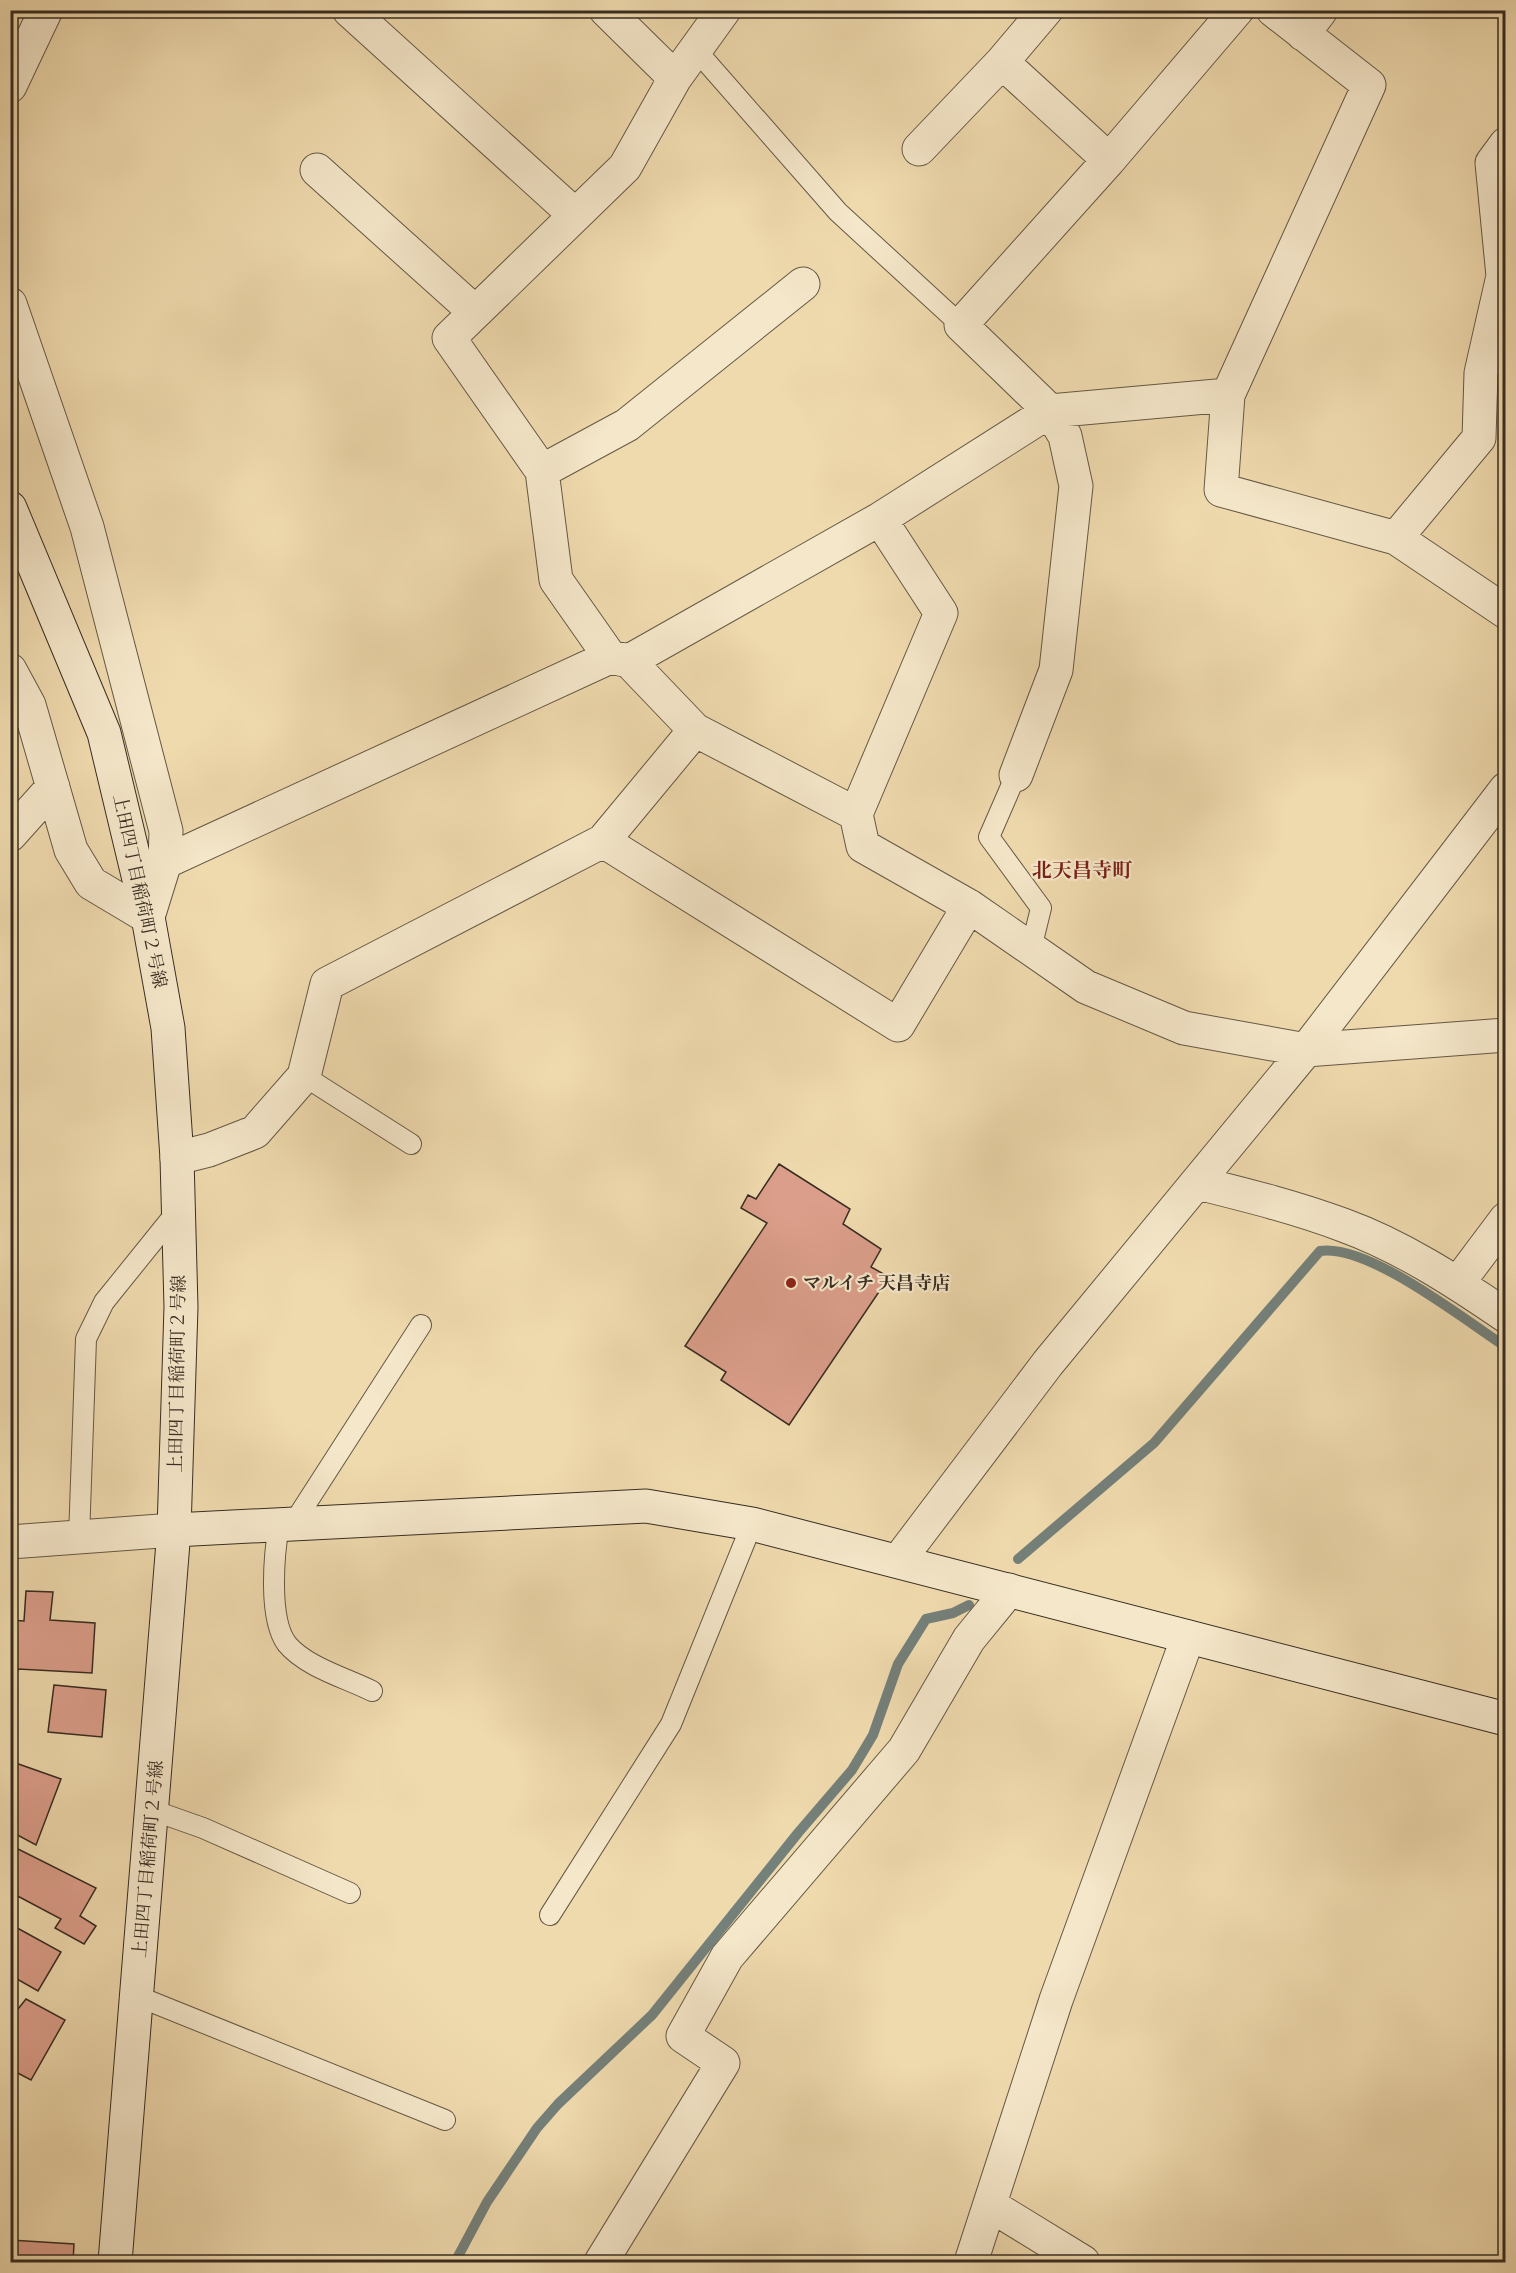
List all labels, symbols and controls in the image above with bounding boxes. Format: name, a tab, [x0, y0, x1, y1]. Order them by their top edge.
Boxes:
street label: 上田四丁目稲荷町２号線	[109, 792, 171, 990]
district label: 北天昌寺町	[1032, 858, 1133, 882]
place label: マルイチ 天昌寺店	[803, 1272, 950, 1294]
street label: 上田四丁目稲荷町２号線	[164, 1275, 190, 1473]
marker: マルイチ 天昌寺店	[784, 1276, 798, 1290]
street label: 上田四丁目稲荷町２号線	[128, 1759, 168, 1959]

